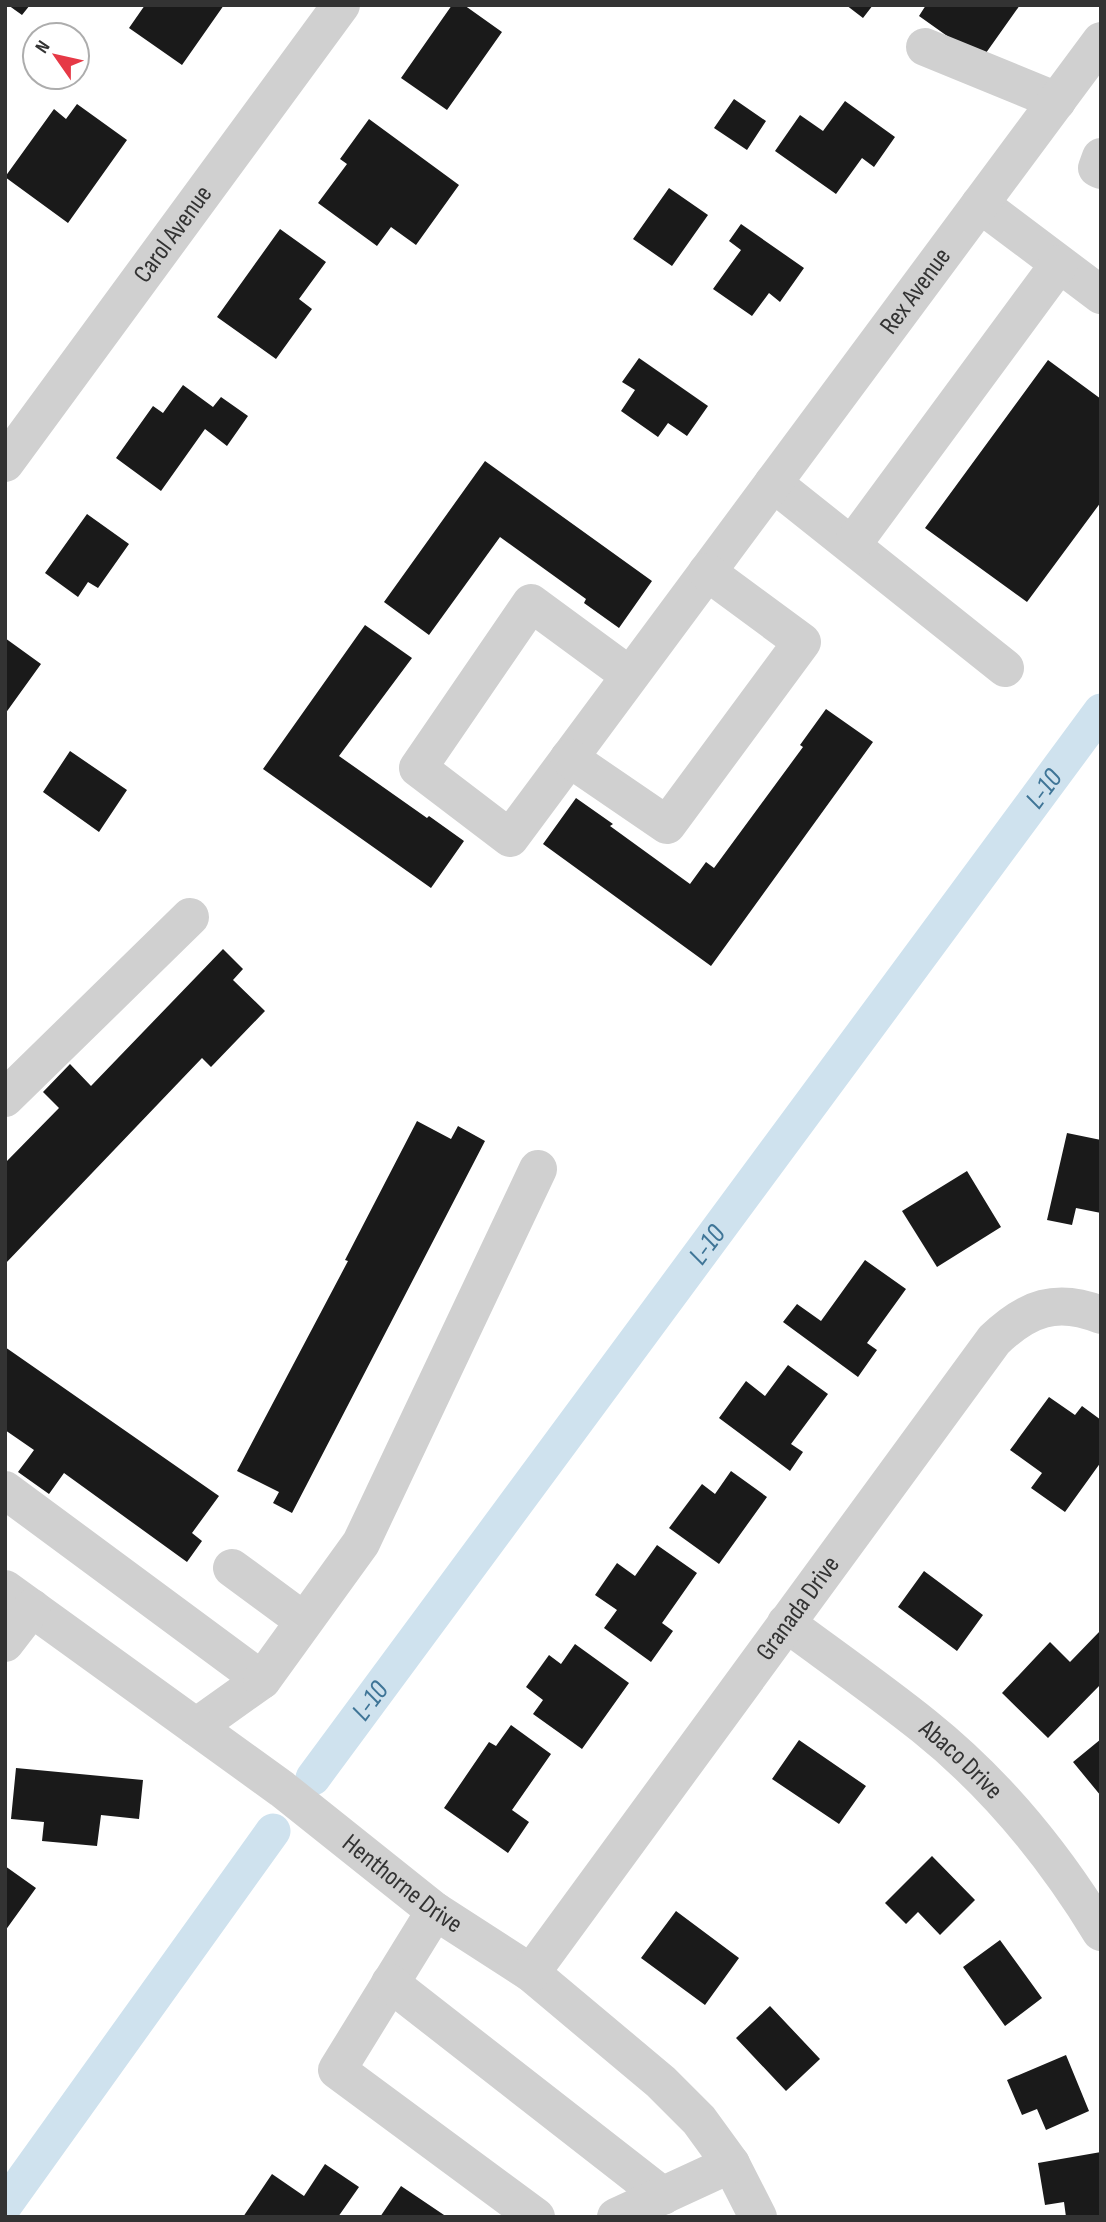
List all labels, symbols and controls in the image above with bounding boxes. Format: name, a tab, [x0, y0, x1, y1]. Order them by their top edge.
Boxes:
north arrow	[21, 21, 91, 91]
text: N	[31, 37, 56, 58]
street label: Carol Avenue	[127, 179, 219, 289]
street label: Rex Avenue	[873, 242, 958, 340]
water label: L-10	[1018, 762, 1070, 815]
water label: L-10	[681, 1218, 733, 1271]
street label: Granada Drive	[749, 1550, 846, 1666]
water label: L-10	[345, 1674, 396, 1727]
street label: Abaco Drive	[912, 1712, 1009, 1806]
street label: Henthorne Drive	[336, 1828, 468, 1940]

